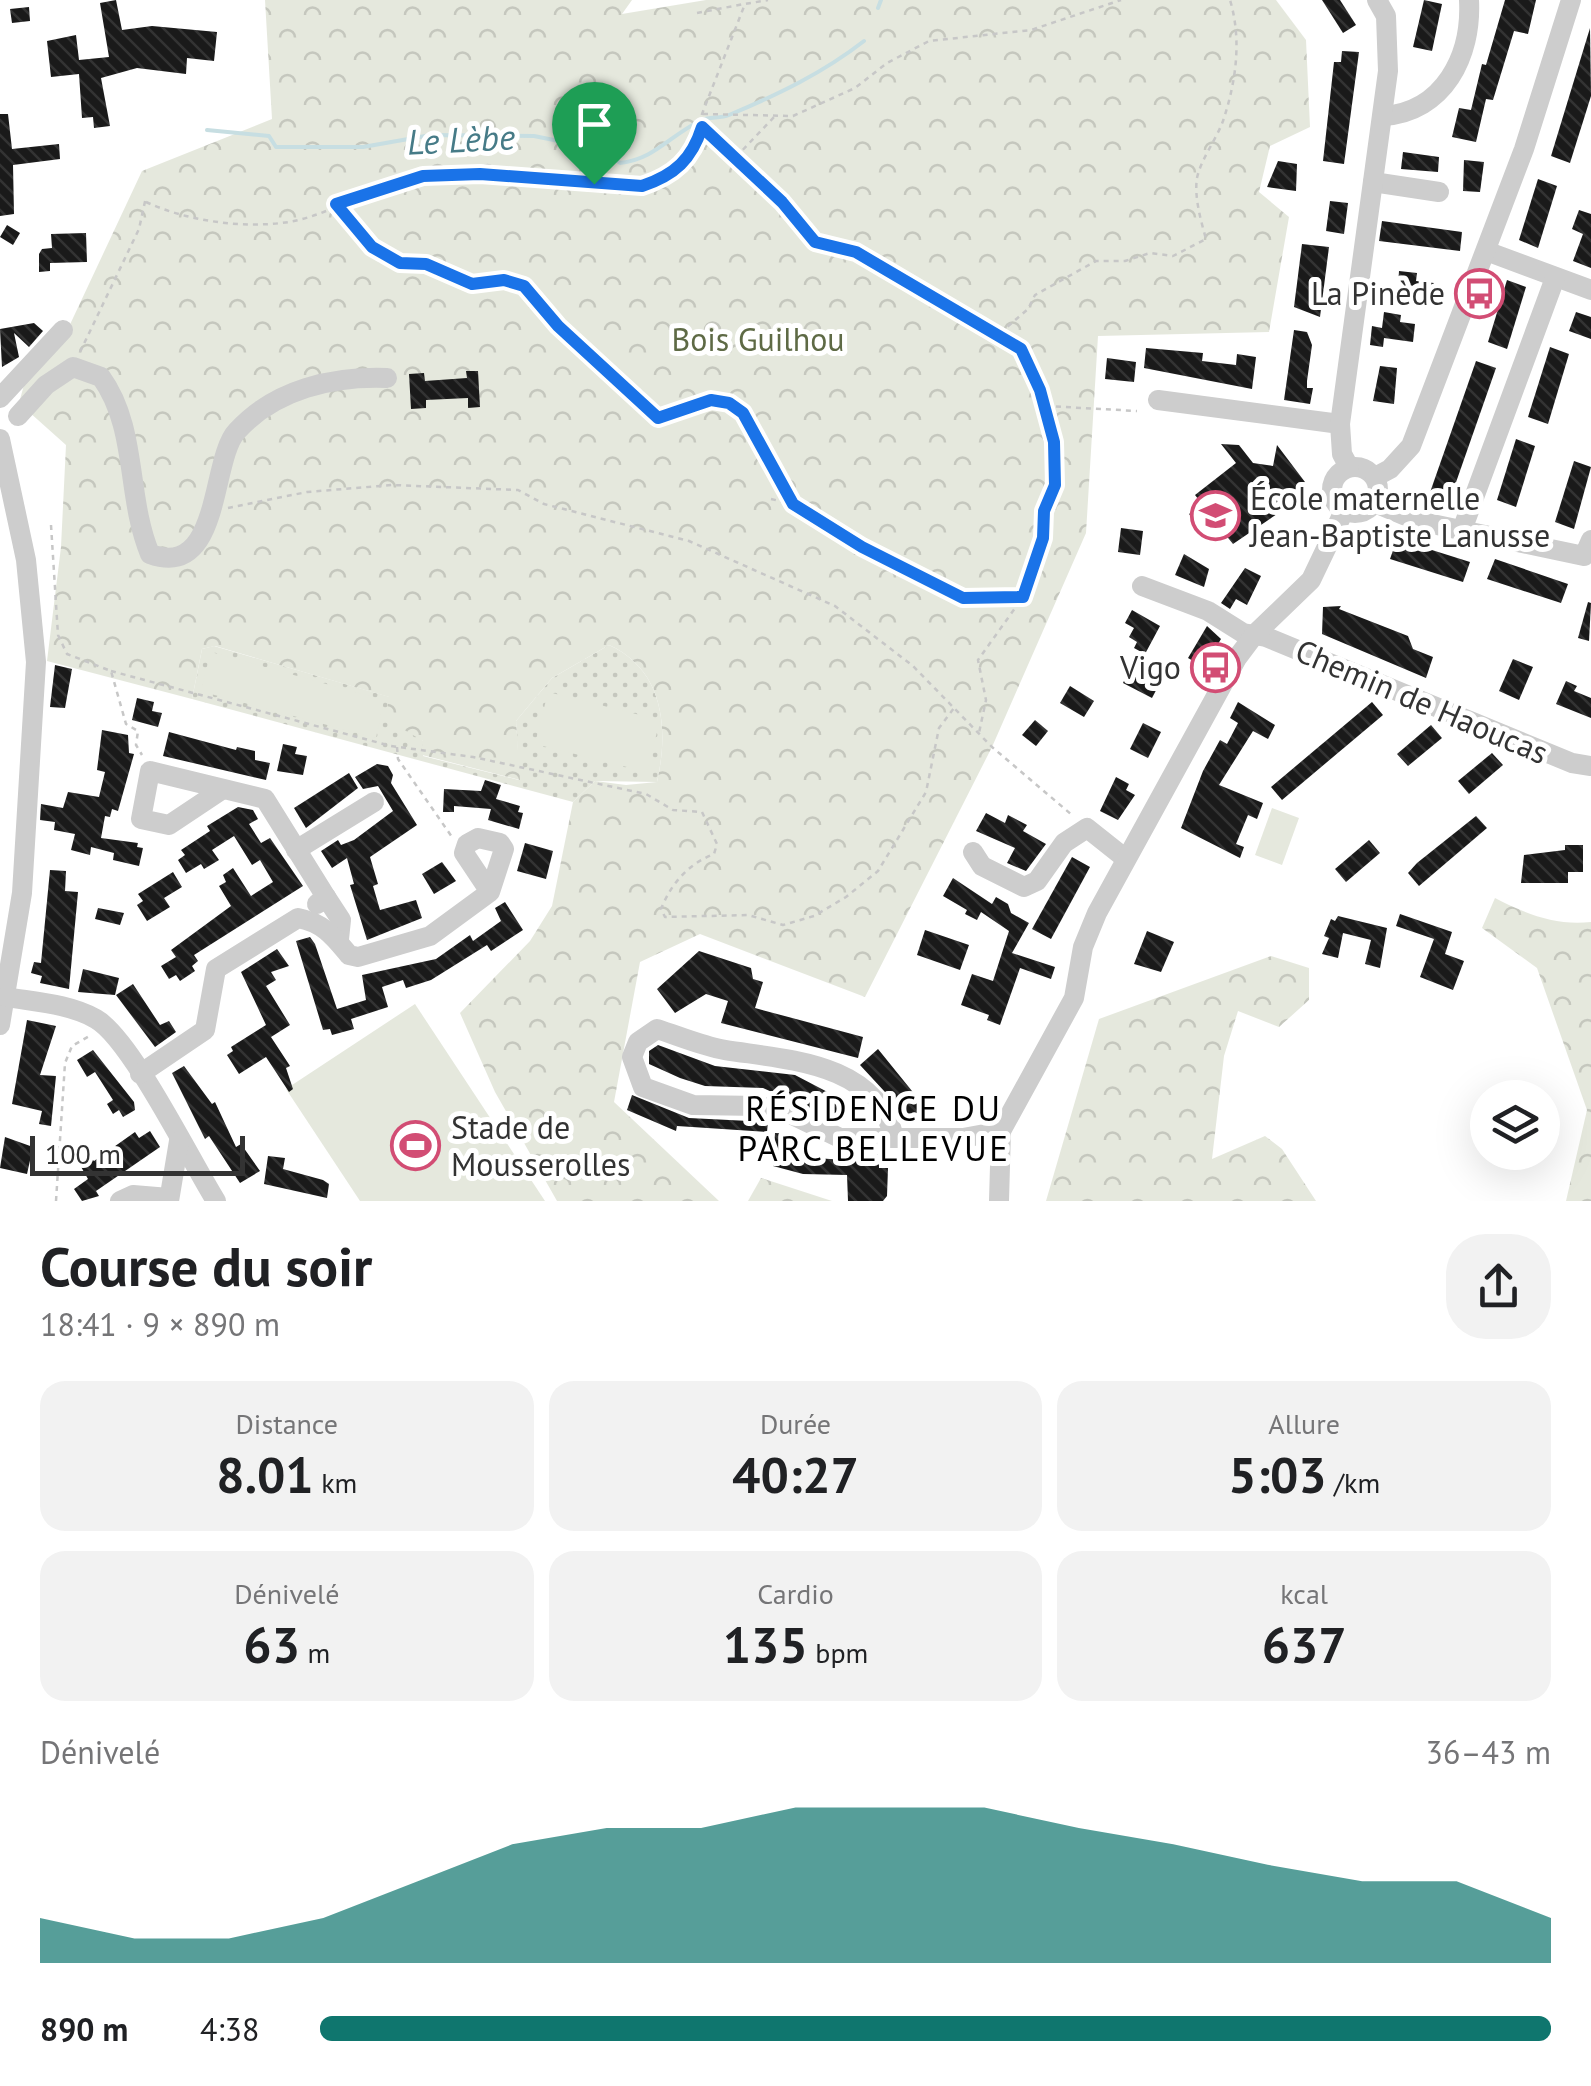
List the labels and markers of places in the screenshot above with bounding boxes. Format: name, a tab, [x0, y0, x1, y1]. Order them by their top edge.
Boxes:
pin	[552, 82, 637, 185]
bus stop icon: La Pinède	[1454, 267, 1506, 319]
place label: La Pinède	[1311, 272, 1445, 314]
place label: École maternelle Jean-Baptiste Lanusse	[1248, 477, 1550, 556]
school or university icon: École maternelle Jean-Baptiste Lanusse	[1189, 490, 1241, 542]
bus stop icon: Vigo	[1190, 641, 1242, 693]
place label: Vigo	[1119, 646, 1181, 688]
place label: Stade de Mousserolles	[451, 1106, 630, 1185]
sports icon: Stade de Mousserolles	[390, 1119, 442, 1171]

